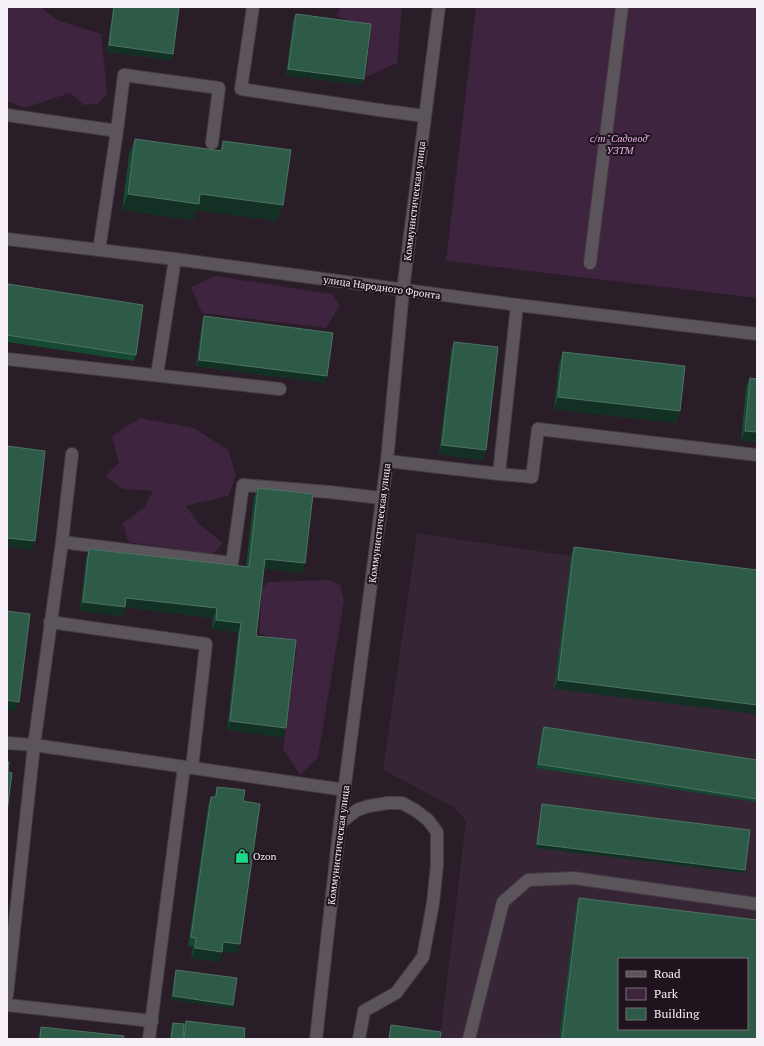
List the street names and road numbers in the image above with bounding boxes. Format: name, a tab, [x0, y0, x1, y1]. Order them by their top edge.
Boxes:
street label: Коммунистическая улица	[401, 141, 428, 262]
street label: улица Народного Фронта	[322, 273, 441, 302]
street label: Коммунистическая улица	[366, 463, 393, 584]
street label: Коммунистическая улица	[325, 785, 352, 906]

